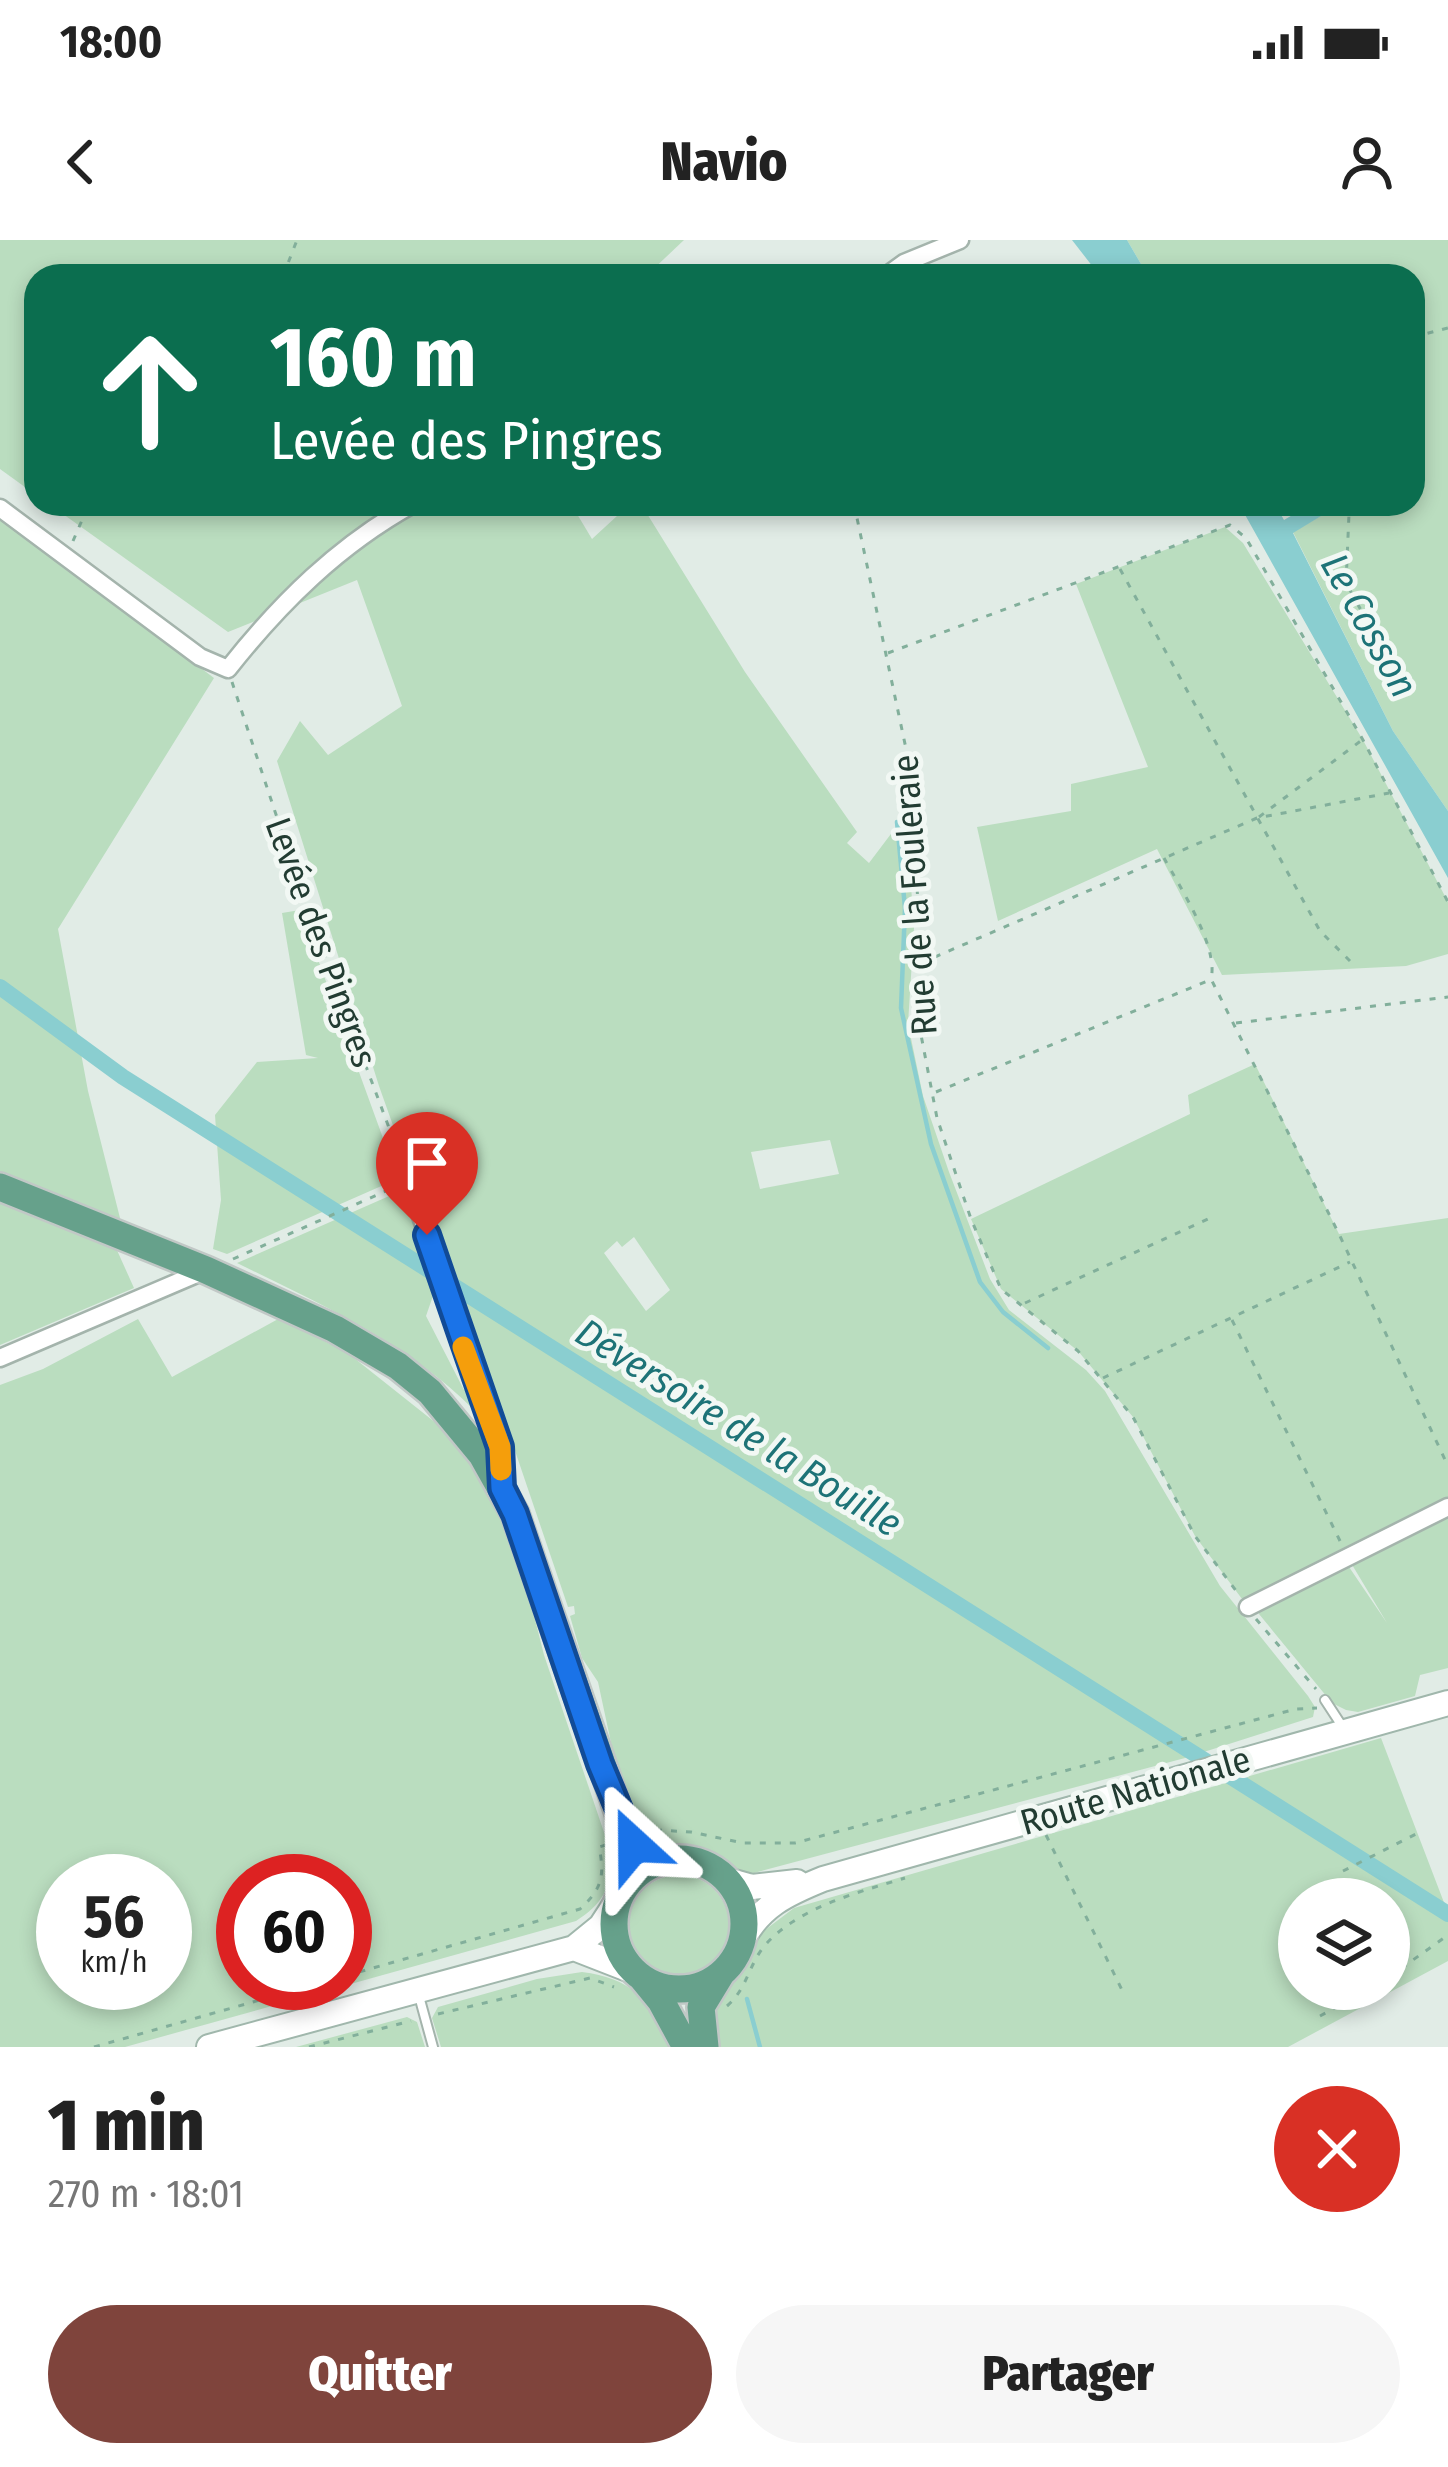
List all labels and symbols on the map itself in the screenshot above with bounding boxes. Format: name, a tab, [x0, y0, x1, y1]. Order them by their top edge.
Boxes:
water label: Le Cosson	[1311, 546, 1427, 705]
street label: Rue de la Fouleraie	[883, 753, 947, 1037]
street label: Levée des Pingres	[256, 812, 387, 1073]
pin	[376, 1112, 478, 1235]
water label: Déversoire de la Bouille	[568, 1309, 909, 1547]
street label: Route Nationale	[1015, 1737, 1255, 1845]
position arrow	[571, 1782, 697, 1908]
speed limit sign: 60	[216, 1854, 372, 2010]

